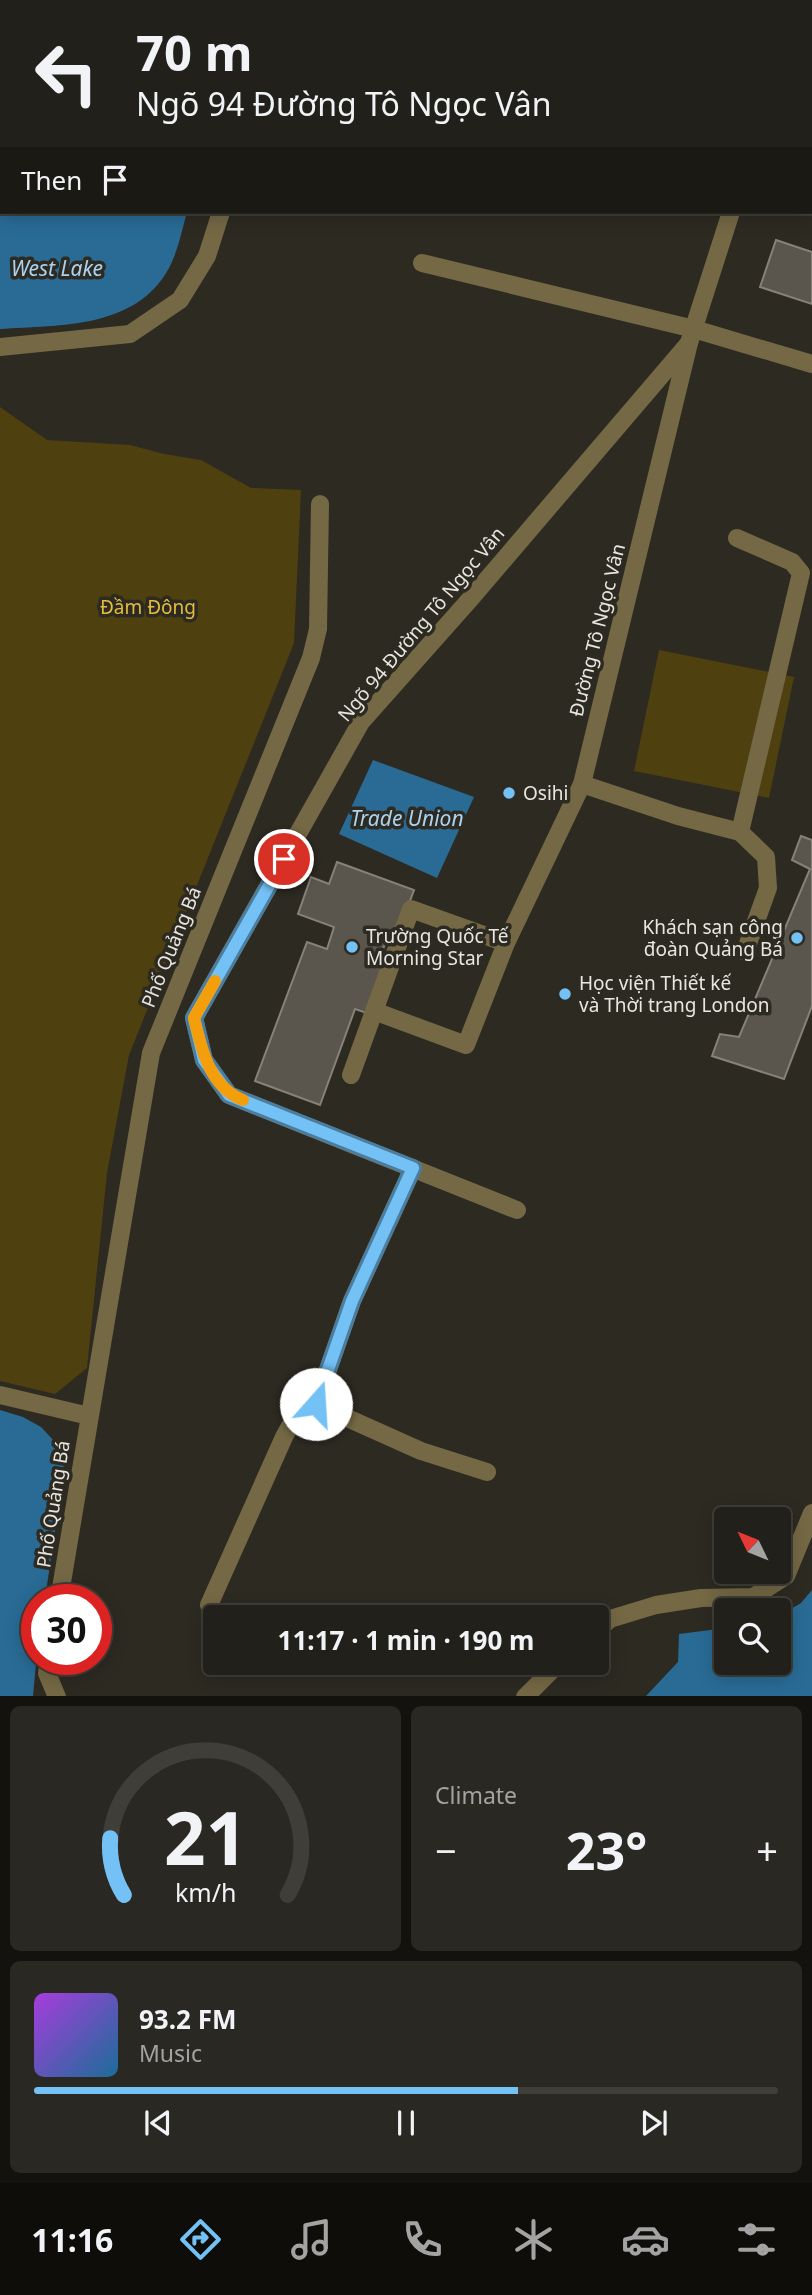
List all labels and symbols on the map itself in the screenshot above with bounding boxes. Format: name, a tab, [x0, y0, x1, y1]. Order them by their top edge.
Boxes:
water label: West Lake	[11, 254, 103, 282]
street label: Ngõ 94 Đường Tô Ngọc Vân	[332, 521, 510, 727]
street label: Đường Tô Ngọc Vân	[563, 541, 631, 719]
park label: Đầm Đông	[100, 594, 196, 620]
place label: Osihi	[523, 780, 569, 806]
marker: Osihi	[501, 785, 517, 801]
water label: Trade Union	[350, 804, 464, 832]
pin	[254, 829, 314, 889]
street label: Phố Quảng Bá	[135, 883, 207, 1011]
place label: Khách sạn công đoàn Quảng Bá	[643, 914, 783, 962]
place label: Trường Quốc Tế Morning Star	[366, 923, 509, 971]
marker: Khách sạn công đoàn Quảng Bá	[789, 930, 805, 946]
marker: Trường Quốc Tế Morning Star	[344, 939, 360, 955]
place label: Học viện Thiết kế và Thời trang London	[579, 970, 770, 1018]
marker: Học viện Thiết kế và Thời trang London	[557, 986, 573, 1002]
position arrow	[279, 1367, 353, 1441]
street label: Phố Quảng Bá	[30, 1439, 76, 1569]
north arrow	[714, 1507, 791, 1584]
speed limit sign: 30	[21, 1584, 112, 1675]

